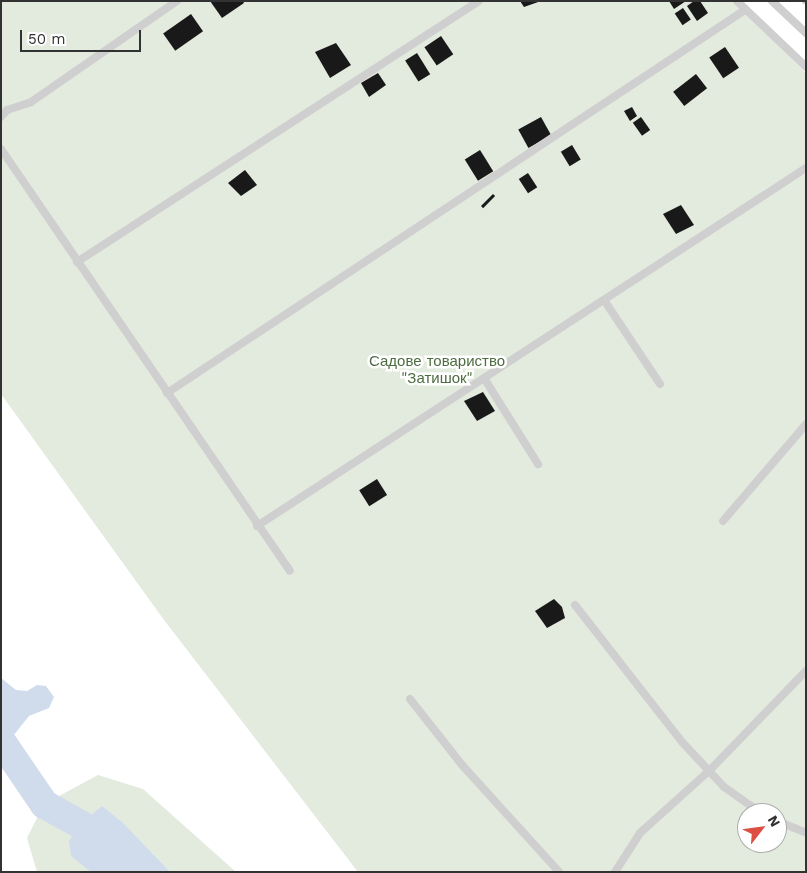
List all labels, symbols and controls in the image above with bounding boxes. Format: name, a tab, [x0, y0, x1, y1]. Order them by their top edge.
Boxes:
scale bar	[22, 20, 144, 52]
text: 50 m	[28, 30, 65, 48]
park label: Садове товариство "Затишок"	[369, 352, 505, 387]
north arrow	[737, 803, 787, 853]
text: N	[765, 813, 784, 829]

